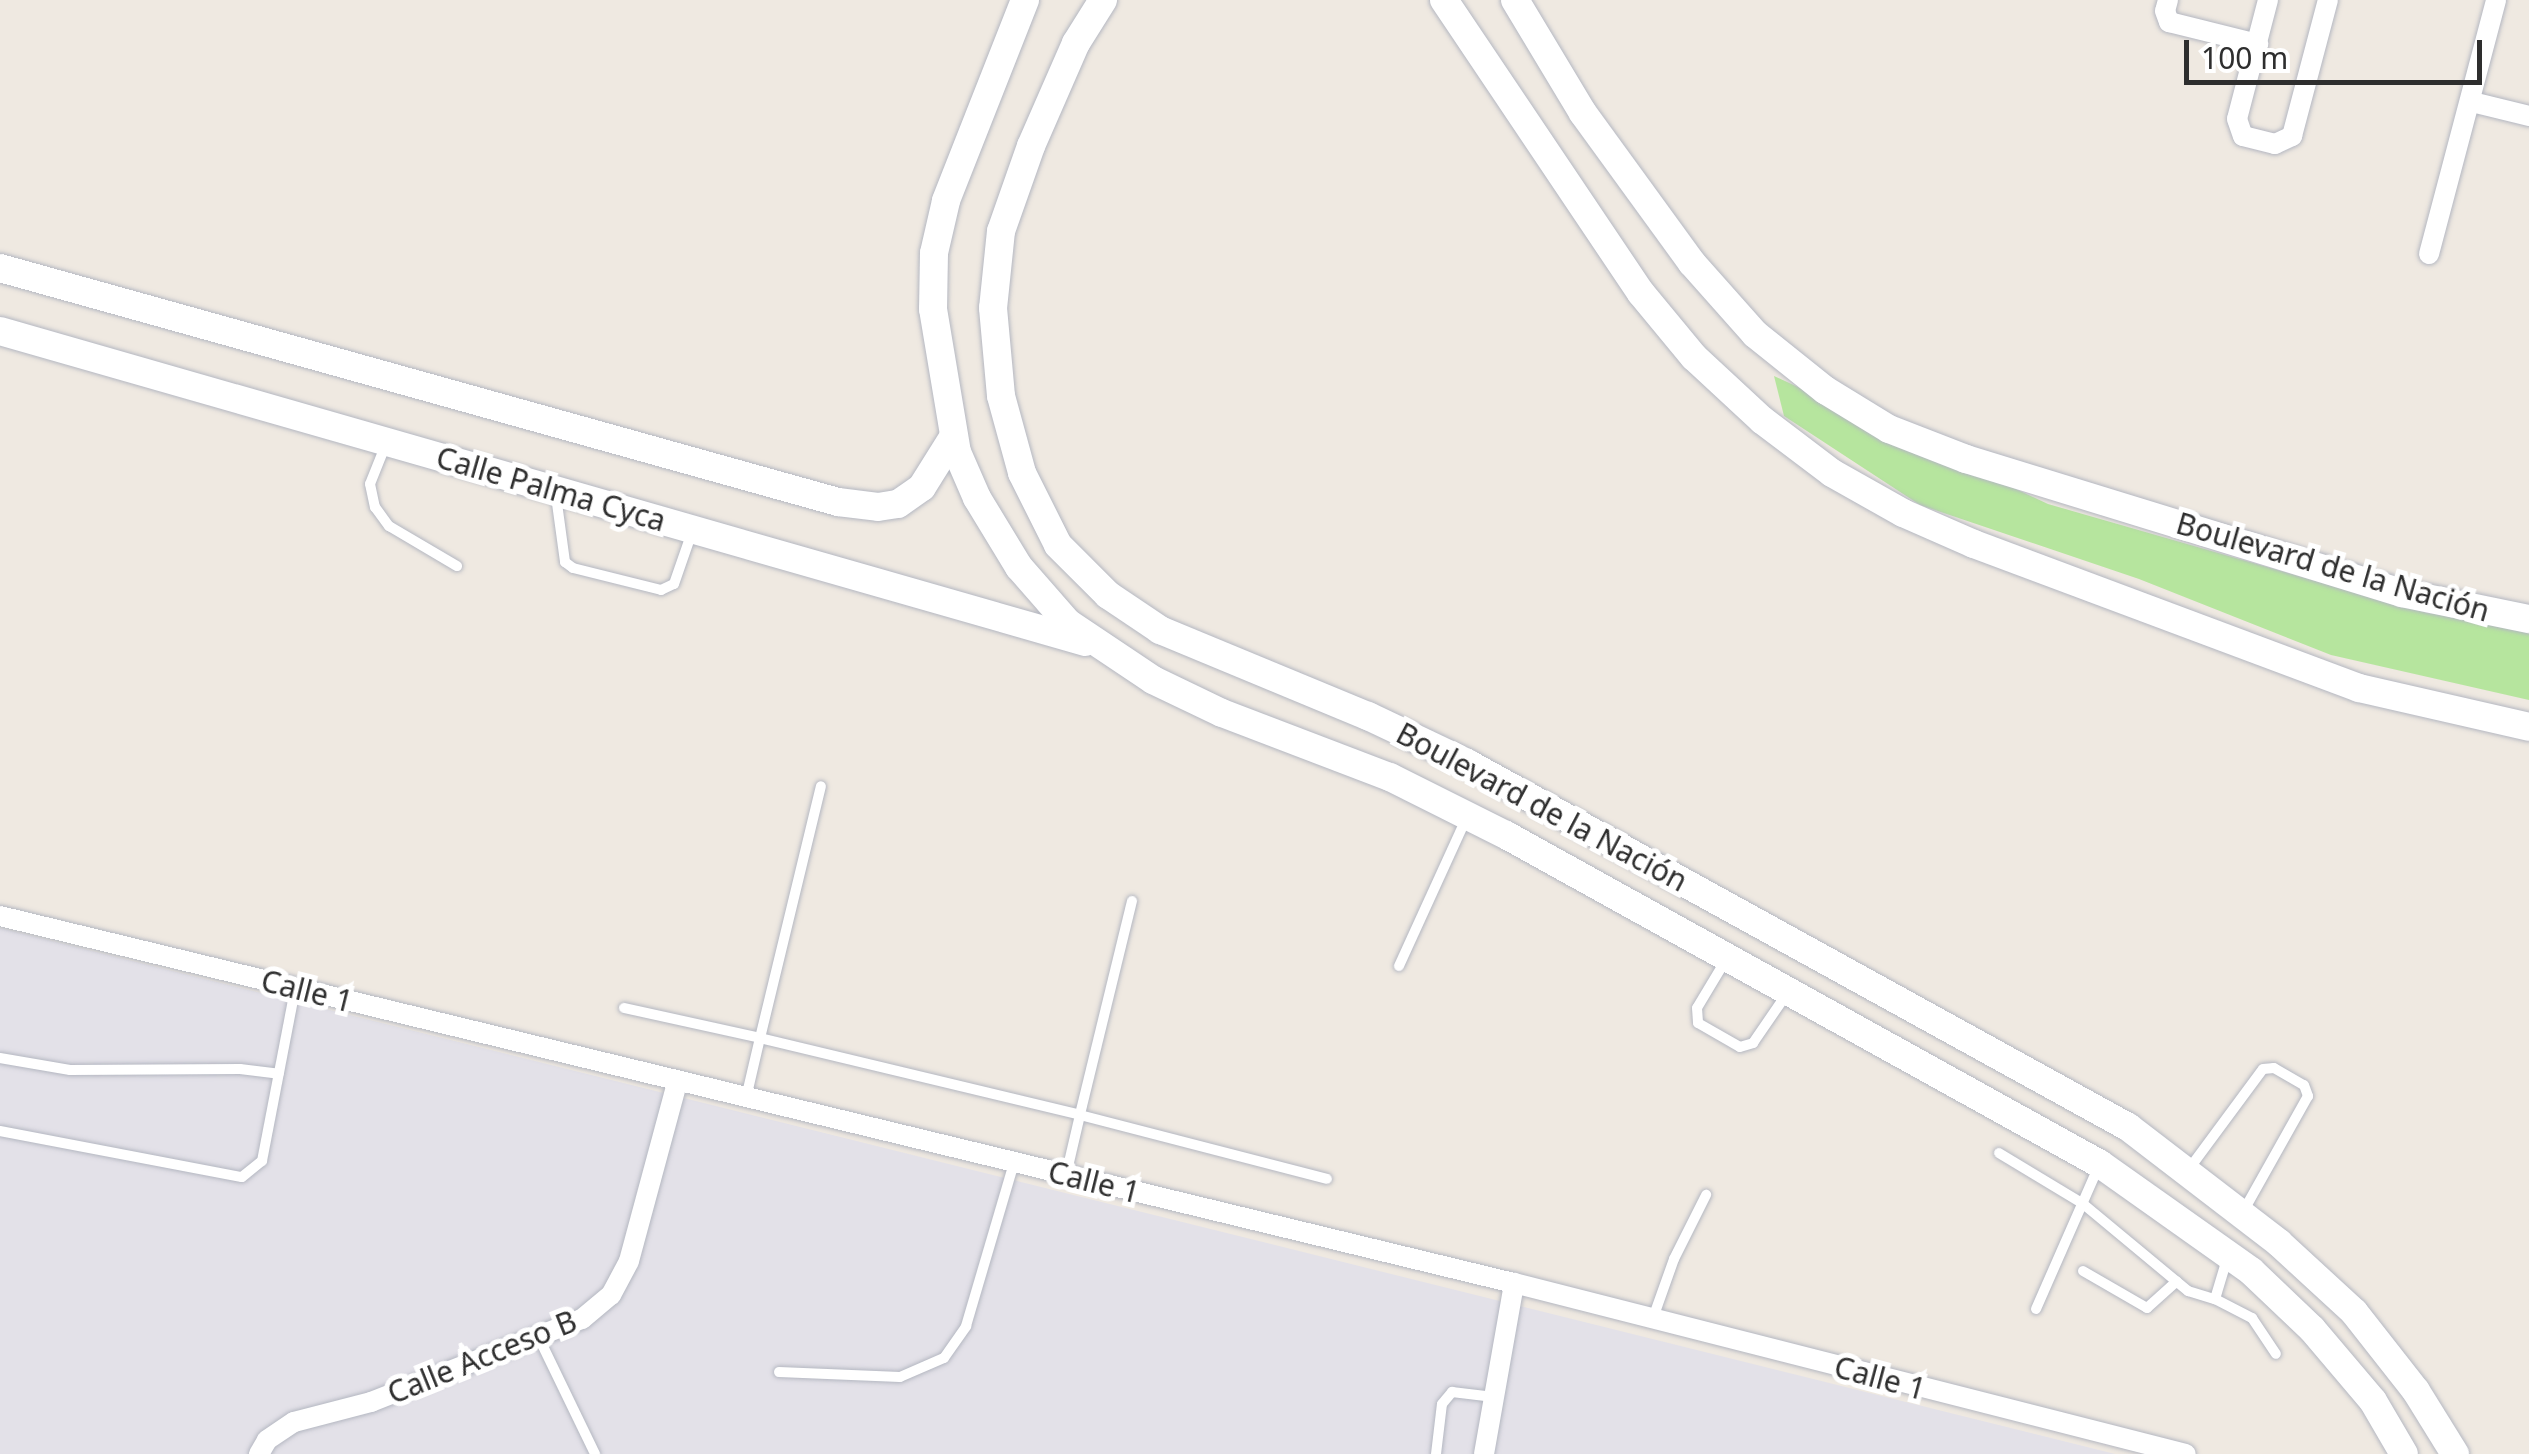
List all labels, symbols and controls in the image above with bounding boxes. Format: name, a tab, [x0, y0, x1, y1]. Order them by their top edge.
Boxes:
scale bar	[2189, 20, 2486, 82]
text: 100 m	[2201, 37, 2288, 78]
street label: Calle Palma Cyca	[432, 439, 670, 539]
street label: Boulevard de la Nación	[2172, 505, 2494, 629]
street label: Boulevard de la Nación	[1390, 715, 1694, 899]
street label: Calle 1	[257, 962, 357, 1020]
street label: Calle 1	[1044, 1153, 1144, 1211]
street label: Calle Acceso B	[382, 1303, 582, 1411]
street label: Calle 1	[1830, 1349, 1930, 1407]

